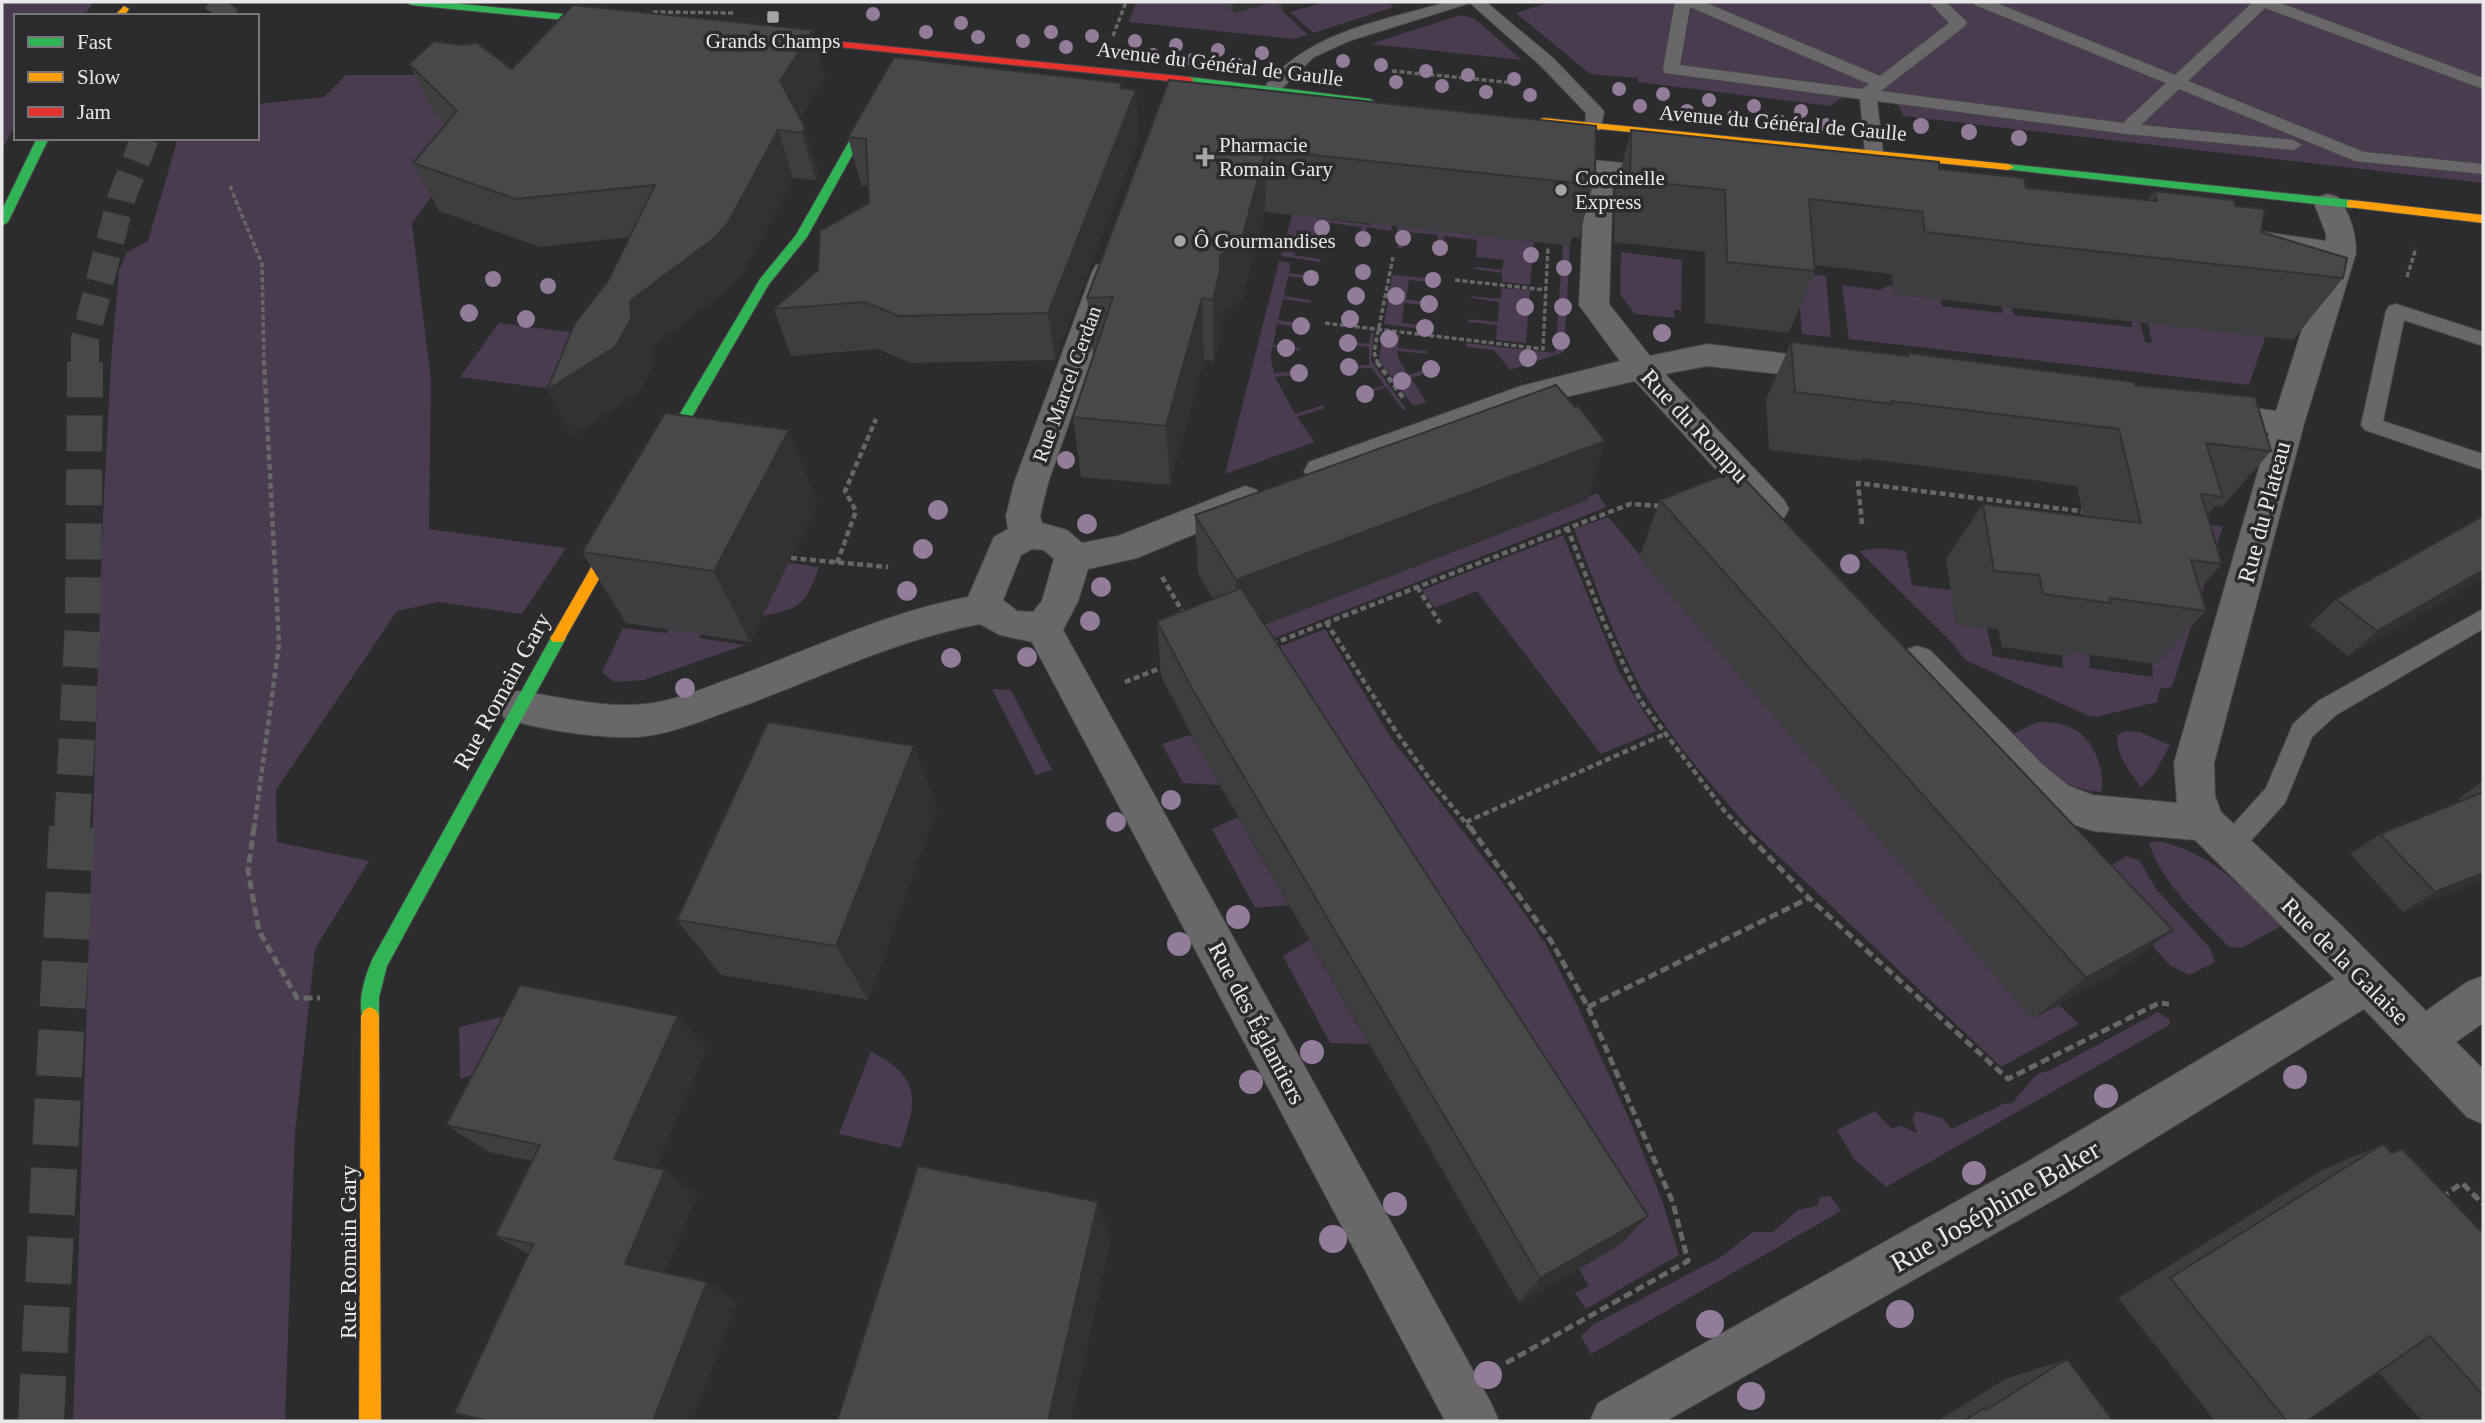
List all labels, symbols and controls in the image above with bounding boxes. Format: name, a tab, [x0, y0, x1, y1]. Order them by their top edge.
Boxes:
marker: Grands Champs	[765, 9, 781, 25]
legend	[14, 14, 259, 140]
place label: Grands Champs	[706, 29, 840, 53]
text: Fast	[77, 30, 112, 54]
street label: Avenue du Général de Gaulle	[1095, 37, 1345, 91]
text: Slow	[77, 65, 121, 89]
text: Jam	[77, 100, 111, 124]
street label: Avenue du Général de Gaulle	[1658, 100, 1908, 146]
place label: Pharmacie Romain Gary	[1219, 133, 1333, 181]
marker: Pharmacie Romain Gary	[1197, 149, 1213, 165]
place label: Coccinelle Express	[1575, 166, 1665, 214]
marker: Coccinelle Express	[1553, 182, 1569, 198]
place label: Ô Gourmandises	[1194, 229, 1336, 253]
marker: Ô Gourmandises	[1172, 233, 1188, 249]
street label: Rue Marcel Cerdan	[1028, 302, 1107, 465]
street label: Rue du Rompu	[1636, 364, 1754, 488]
street label: Rue du Plateau	[2233, 438, 2295, 586]
street label: Rue Romain Gary	[448, 608, 556, 774]
street label: Rue de la Galaise	[2276, 892, 2414, 1030]
street label: Rue des Églantiers	[1203, 937, 1311, 1109]
street label: Rue Joséphine Baker	[1885, 1133, 2106, 1279]
street label: Rue Romain Gary	[335, 1165, 361, 1339]

